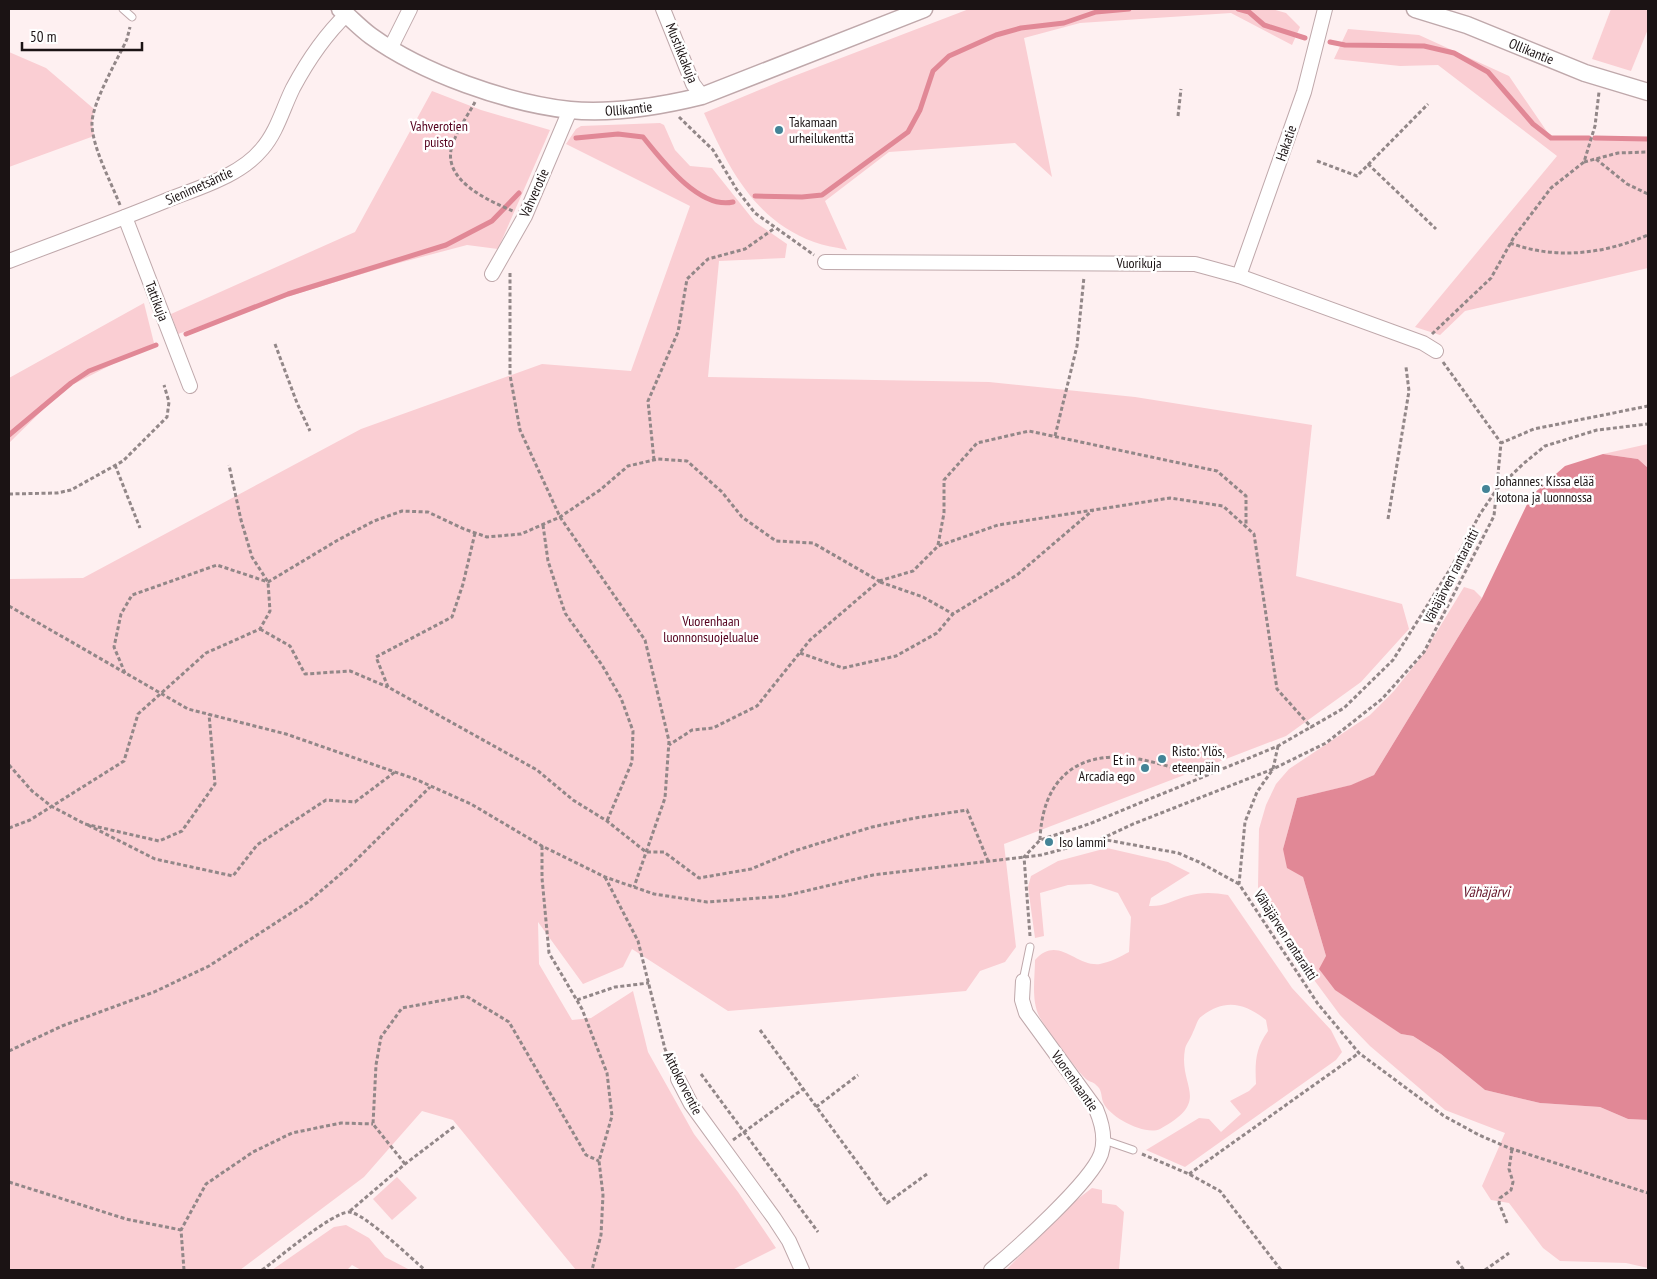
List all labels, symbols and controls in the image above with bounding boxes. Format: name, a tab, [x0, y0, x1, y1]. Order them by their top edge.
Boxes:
scale bar	[22, 20, 142, 52]
street label: Mustikkakuja	[662, 20, 702, 86]
text: 50 m	[30, 27, 56, 46]
street label: Ollikantie	[1506, 34, 1557, 69]
street label: Ollikantie	[605, 97, 654, 120]
place label: Takamaan urheilukenttä	[789, 113, 854, 147]
park label: Vahverotien puisto	[409, 117, 468, 151]
street label: Hakatie	[1271, 122, 1301, 163]
marker: Takamaan urheilukenttä	[773, 124, 785, 136]
street label: Sienimetsäntie	[163, 163, 236, 209]
street label: Vahverotie	[515, 166, 553, 221]
street label: Vuorikuja	[1115, 254, 1162, 272]
street label: Tattikuja	[141, 278, 173, 324]
place label: Johannes: Kissa elää kotona ja luonnossa	[1495, 472, 1594, 506]
marker: Johannes: Kissa elää kotona ja luonnossa	[1480, 483, 1492, 495]
street label: Vähäjärven rantaraitti	[1419, 525, 1483, 627]
park label: Vuorenhaan luonnonsuojelualue	[663, 612, 759, 646]
place label: Risto: Ylös, eteenpäin	[1172, 742, 1225, 776]
place label: Et in Arcadia ego	[1079, 751, 1135, 785]
marker: Risto: Ylös, eteenpäin	[1156, 753, 1168, 765]
marker: Et in Arcadia ego	[1139, 762, 1151, 774]
place label: Iso lammi	[1059, 833, 1106, 851]
marker: Iso lammi	[1043, 836, 1055, 848]
water label: Vähäjärvi	[1462, 882, 1511, 901]
street label: Vähäjärven rantaraitti	[1249, 885, 1322, 984]
street label: Vuorenhaantie	[1047, 1046, 1103, 1115]
street label: Aittokorventie	[659, 1048, 707, 1118]

